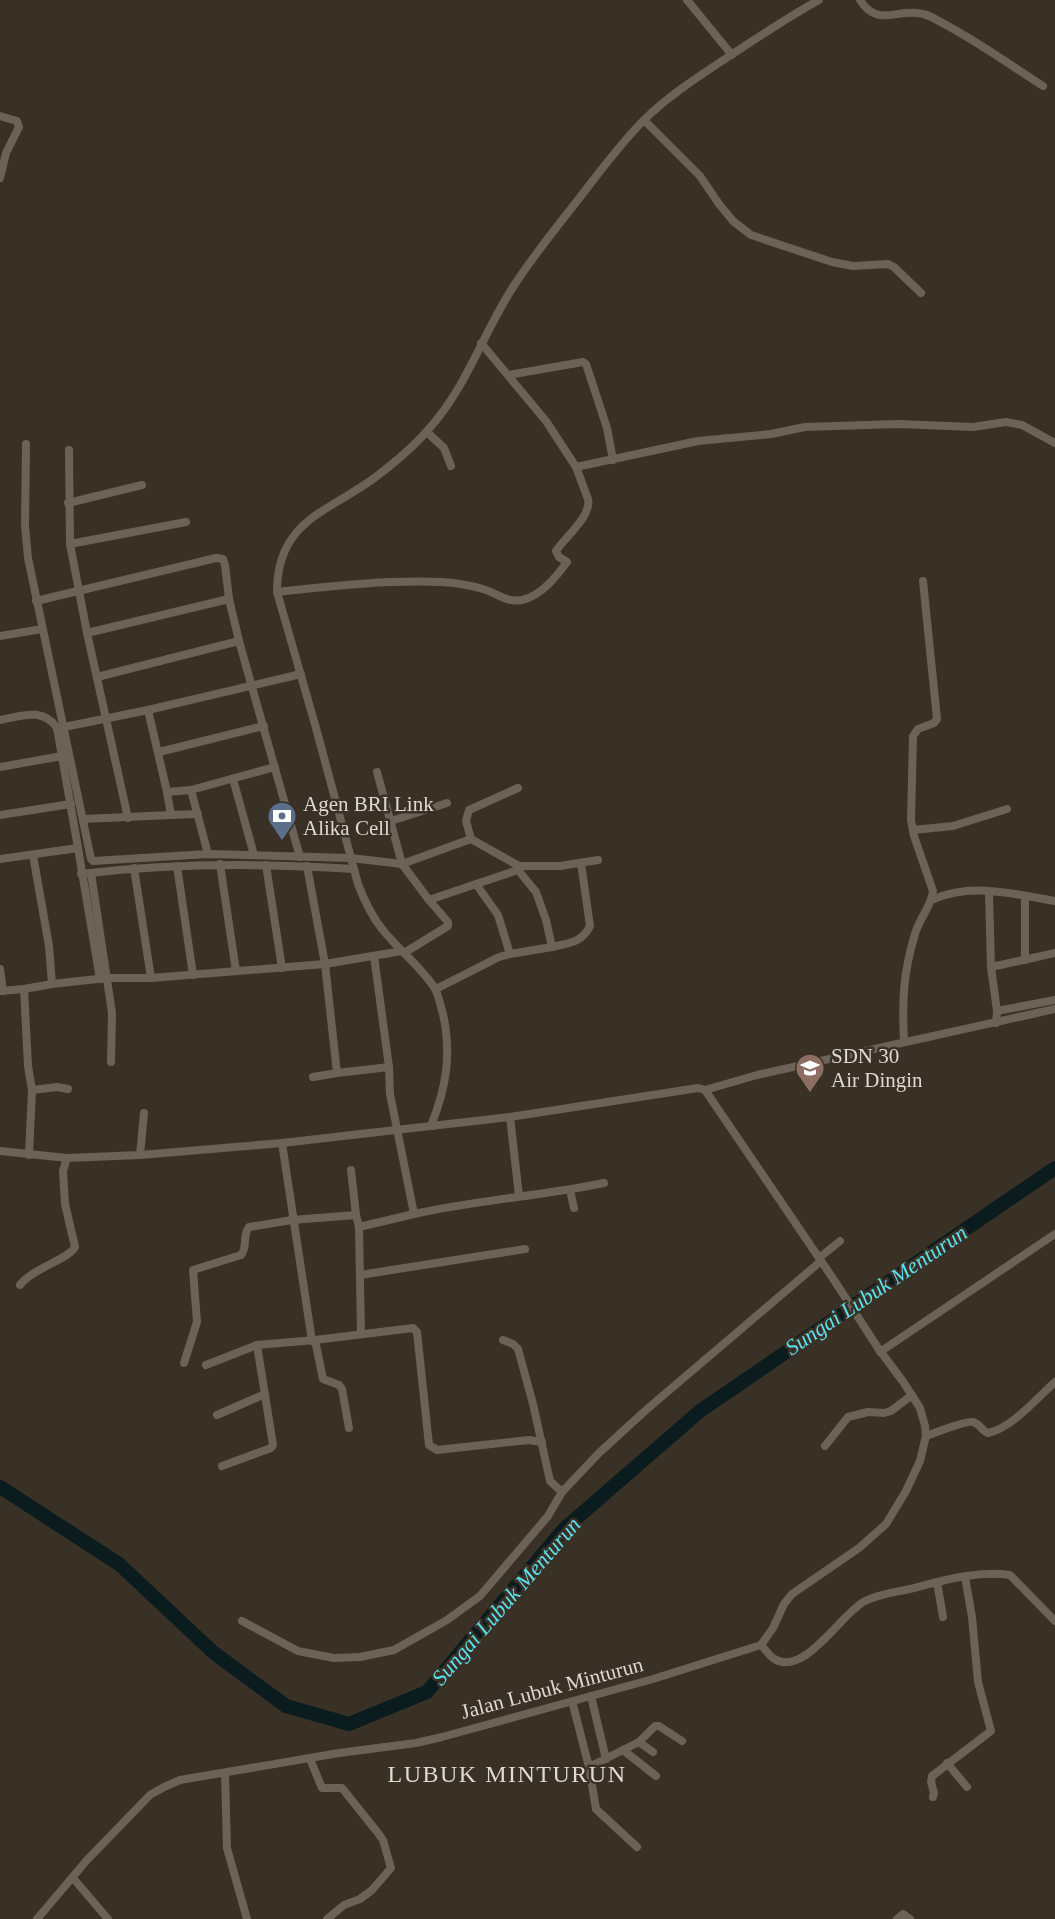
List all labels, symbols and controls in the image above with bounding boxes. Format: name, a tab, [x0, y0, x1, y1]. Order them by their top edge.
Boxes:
place label: Agen BRI Link Alika Cell	[303, 792, 434, 840]
bank icon: Agen BRI Link Alika Cell	[266, 800, 298, 842]
place label: SDN 30 Air Dingin	[831, 1044, 923, 1092]
school or university icon: SDN 30 Air Dingin	[794, 1052, 826, 1094]
water label: Sungai Lubuk Menturun	[780, 1220, 972, 1360]
water label: Sungai Lubuk Menturun	[426, 1512, 586, 1690]
street label: Jalan Lubuk Minturun	[458, 1652, 646, 1724]
district label: LUBUK MINTURUN	[388, 1761, 627, 1787]

